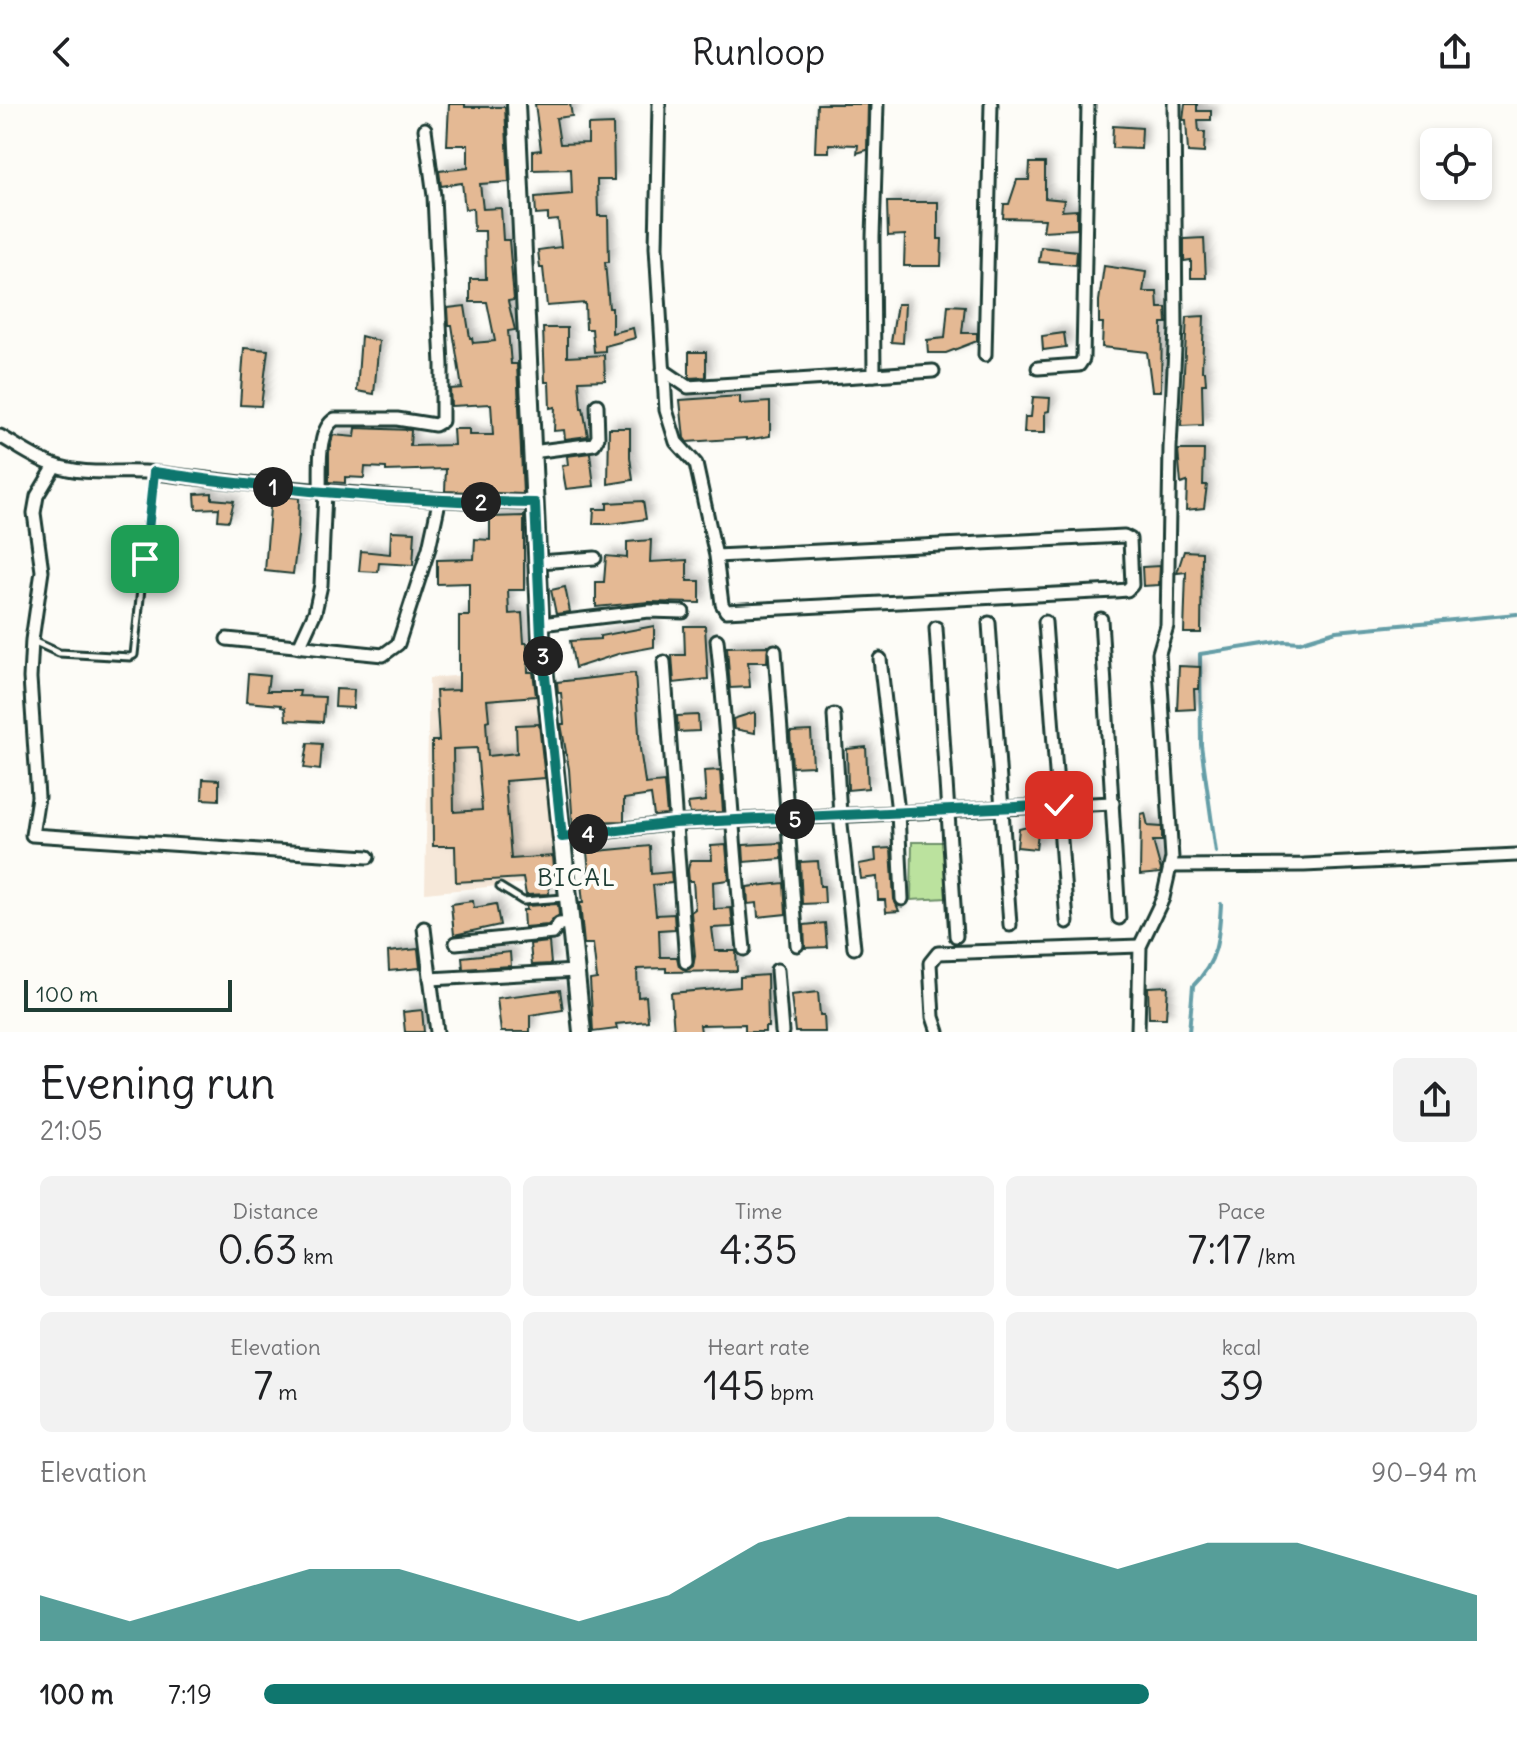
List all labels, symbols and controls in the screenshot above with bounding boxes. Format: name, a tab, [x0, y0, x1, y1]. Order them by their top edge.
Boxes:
icon: back	[40, 30, 84, 74]
text: Runloop	[692, 30, 825, 75]
icon: share	[1433, 30, 1477, 74]
map controls	[1420, 128, 1492, 200]
button: locate	[1420, 128, 1492, 200]
pin: 1	[253, 467, 293, 507]
text: 1	[269, 473, 277, 501]
pin: 2	[461, 482, 501, 522]
text: 2	[475, 488, 487, 516]
pin	[111, 525, 179, 593]
icon: arrive	[123, 537, 167, 581]
pin: 3	[523, 636, 563, 676]
text: 3	[537, 642, 549, 670]
pin	[1025, 771, 1093, 839]
icon: check	[1037, 783, 1081, 827]
pin: 5	[775, 799, 815, 839]
text: 5	[789, 805, 801, 833]
pin: 4	[568, 814, 608, 854]
text: 4	[582, 820, 594, 848]
district label: BICAL	[537, 862, 617, 892]
scale bar	[24, 976, 232, 1012]
text: 100 m	[36, 980, 98, 1008]
text: Evening run	[40, 1056, 275, 1111]
button: share	[1393, 1058, 1477, 1142]
text: 21:05	[40, 1114, 103, 1147]
text: Distance	[233, 1197, 318, 1225]
text: Time	[735, 1197, 782, 1225]
text: Pace	[1218, 1197, 1265, 1225]
text: 0.63	[217, 1225, 298, 1275]
text: 4:35	[720, 1225, 797, 1275]
text: 7:17	[1188, 1225, 1252, 1275]
text: km	[298, 1242, 334, 1270]
text: /km	[1252, 1242, 1295, 1270]
text: Elevation	[230, 1333, 321, 1361]
text: Heart rate	[707, 1333, 810, 1361]
text: kcal	[1222, 1333, 1261, 1361]
text: 7	[253, 1361, 273, 1411]
text: 145	[703, 1361, 765, 1411]
text: 39	[1219, 1361, 1264, 1411]
text: m	[273, 1378, 298, 1406]
text: bpm	[765, 1378, 814, 1406]
text: Elevation	[40, 1456, 147, 1489]
text: 90–94 m	[1371, 1456, 1477, 1489]
text: 100 m	[40, 1678, 114, 1711]
text: 7:19	[168, 1678, 212, 1711]

